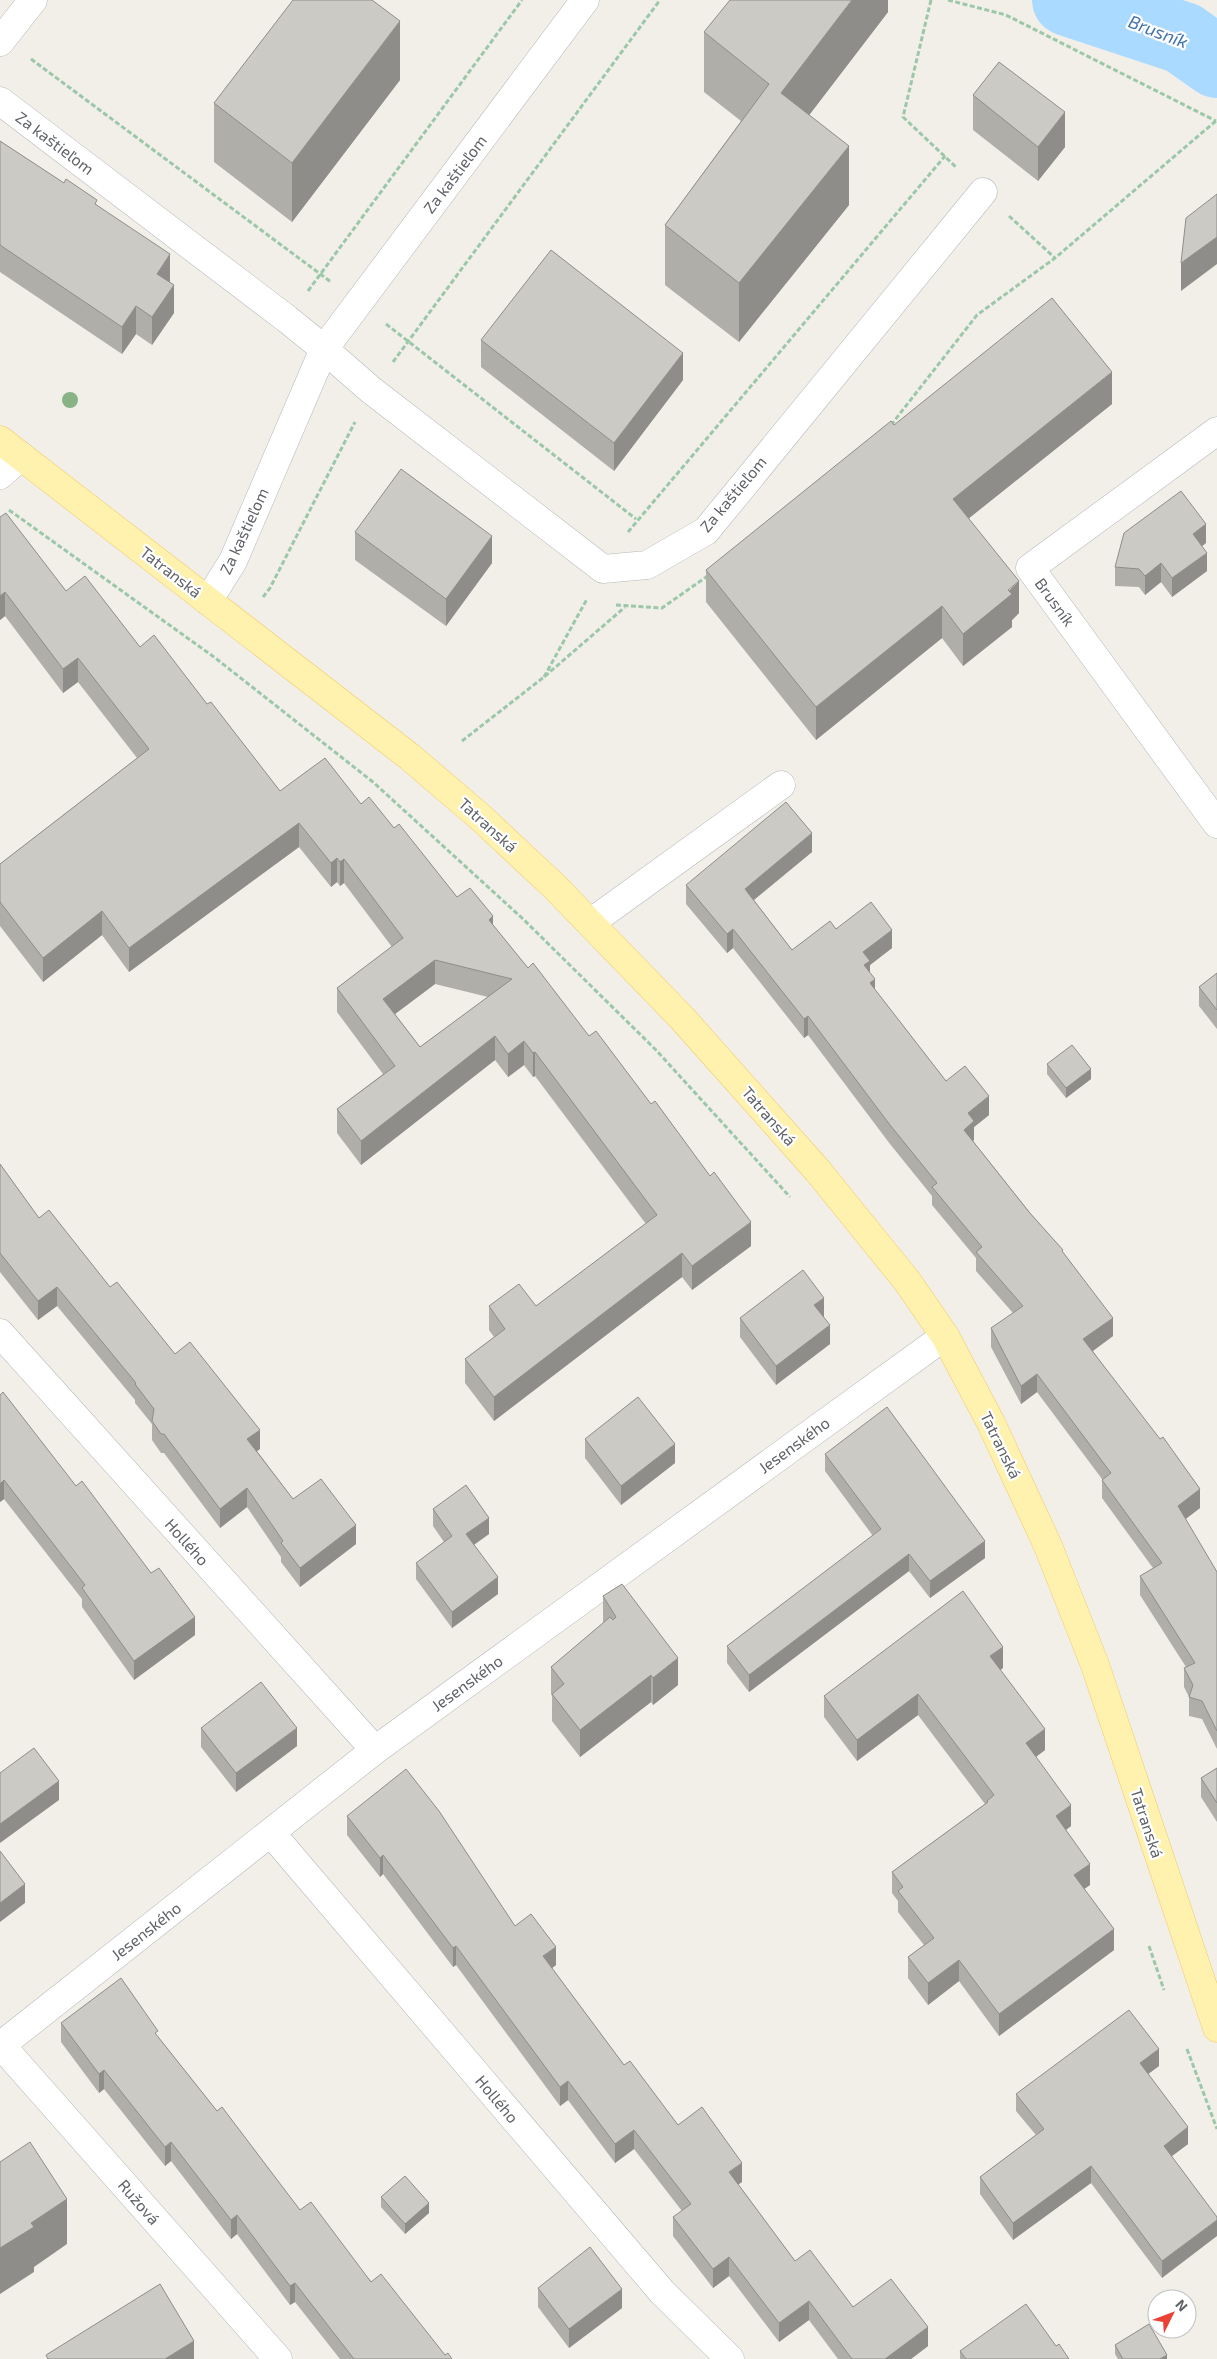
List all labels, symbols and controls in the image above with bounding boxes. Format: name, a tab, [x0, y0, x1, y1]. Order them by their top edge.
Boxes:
water label: Brusník	[1126, 10, 1191, 52]
street label: Za kaštieľom	[12, 107, 98, 178]
street label: Za kaštieľom	[419, 131, 490, 217]
street label: Za kaštieľom	[695, 452, 770, 535]
street label: Za kaštieľom	[215, 485, 272, 577]
street label: Tatranská	[137, 542, 206, 601]
street label: Brusník	[1032, 574, 1079, 630]
street label: Tatranská	[455, 793, 522, 856]
street label: Tatranská	[739, 1082, 800, 1149]
street label: Tatranská	[977, 1408, 1026, 1481]
street label: Jesenského	[755, 1412, 833, 1477]
street label: Hollého	[161, 1514, 213, 1569]
street label: Jesenského	[428, 1650, 506, 1715]
street label: Tatranská	[1127, 1786, 1168, 1860]
street label: Jesenského	[107, 1898, 184, 1964]
street label: Hollého	[472, 2071, 523, 2126]
street label: Ružová	[115, 2175, 164, 2228]
north arrow	[1147, 2289, 1197, 2339]
text: N	[1172, 2296, 1192, 2314]

